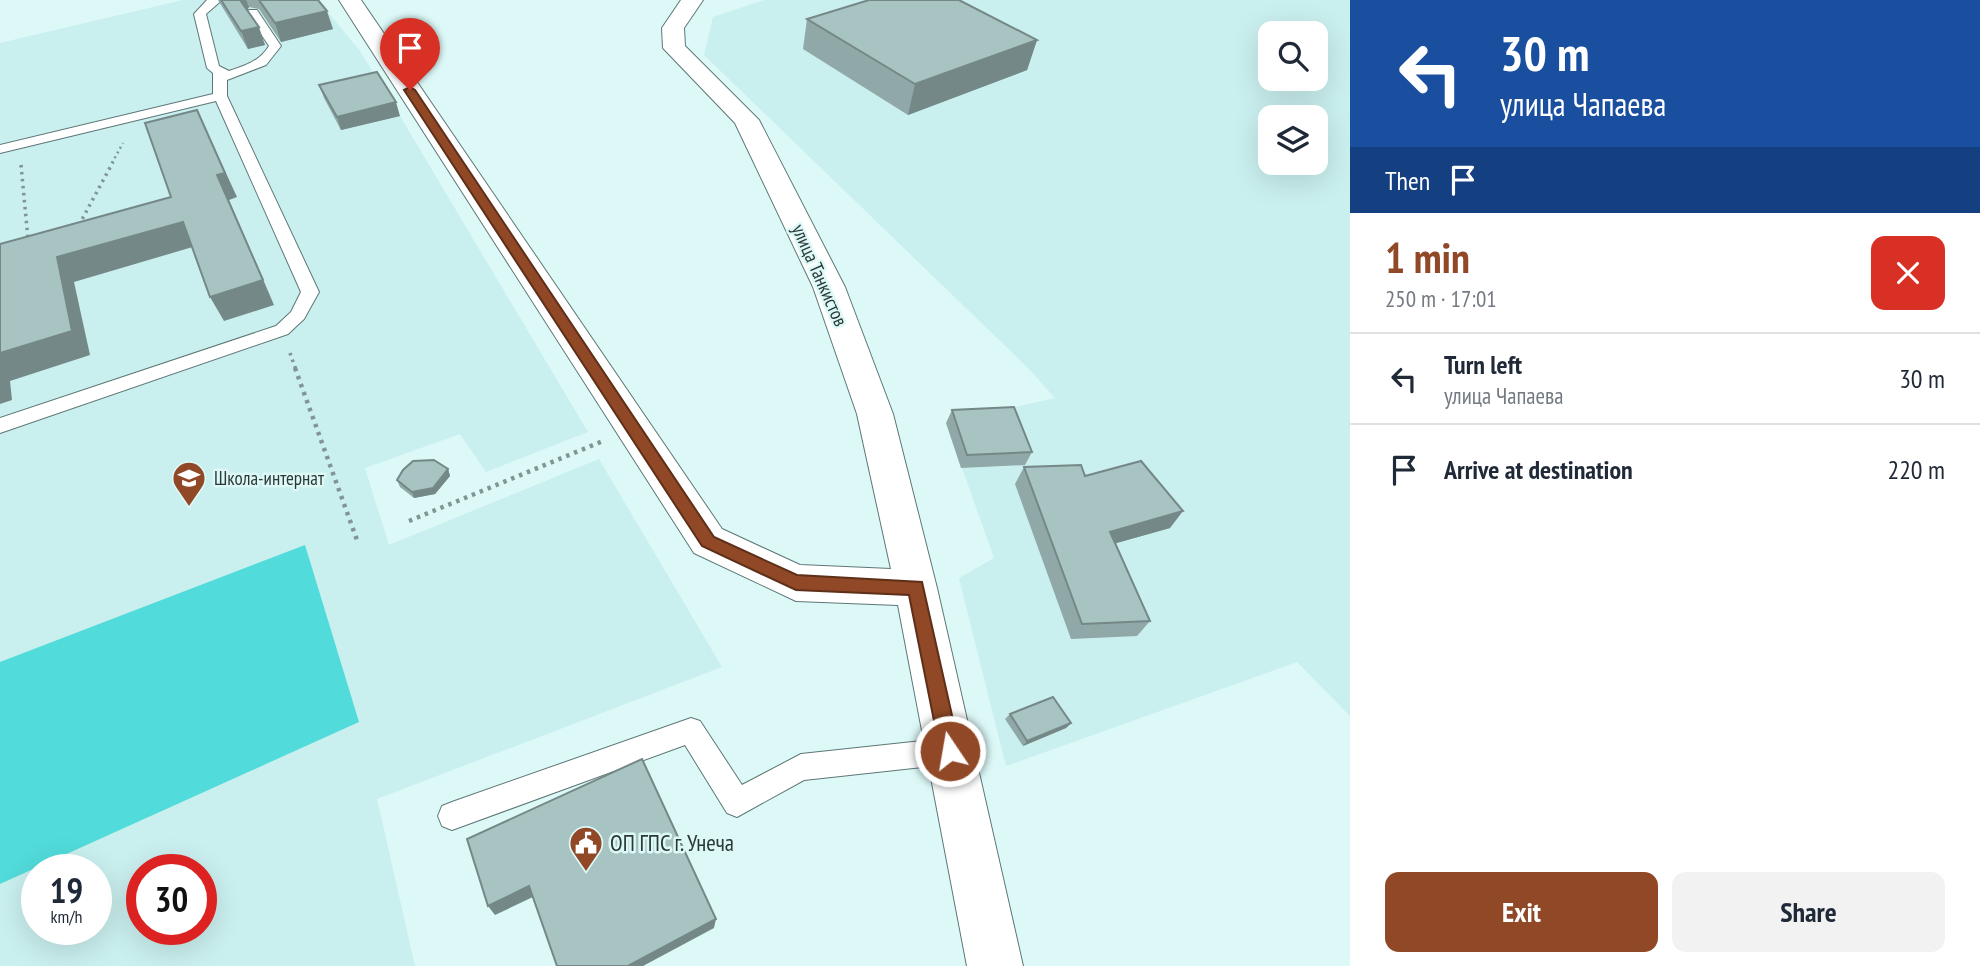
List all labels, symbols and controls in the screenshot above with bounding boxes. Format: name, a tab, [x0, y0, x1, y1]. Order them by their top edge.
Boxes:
pin	[380, 18, 440, 90]
map controls	[1258, 21, 1328, 175]
button: search	[1258, 21, 1328, 91]
text: 30 m	[1500, 21, 1589, 85]
icon: left	[1385, 28, 1476, 119]
icon: arrive	[391, 29, 429, 67]
text: улица Чапаева	[1500, 83, 1666, 125]
button: layers	[1258, 105, 1328, 175]
icon: arrive	[1444, 161, 1482, 199]
text: Then	[1385, 164, 1430, 197]
street label: улица Танкистов	[787, 220, 853, 330]
text: 1 min	[1385, 230, 1470, 285]
button: close	[1871, 236, 1945, 310]
text: 250 m · 17:01	[1385, 284, 1497, 313]
text: Turn left	[1444, 348, 1522, 381]
icon: left	[1385, 360, 1423, 398]
text: 30 m	[1899, 362, 1945, 395]
text: улица Чапаева	[1444, 381, 1564, 410]
icon: arrive	[1385, 451, 1423, 489]
text: Arrive at destination	[1444, 453, 1633, 486]
text: 220 m	[1887, 453, 1945, 486]
school or university icon: Школа-интернат	[170, 459, 208, 508]
place label: Школа-интернат	[214, 466, 325, 490]
position arrow	[913, 714, 987, 788]
public building icon: ОП ГПС г. Унеча	[567, 824, 605, 873]
place label: ОП ГПС г. Унеча	[610, 828, 734, 857]
speed limit sign: 30	[126, 854, 217, 945]
text: 19	[50, 867, 83, 913]
button: Exit	[1385, 872, 1658, 952]
button: Share	[1672, 872, 1945, 952]
text: km/h	[51, 905, 82, 928]

